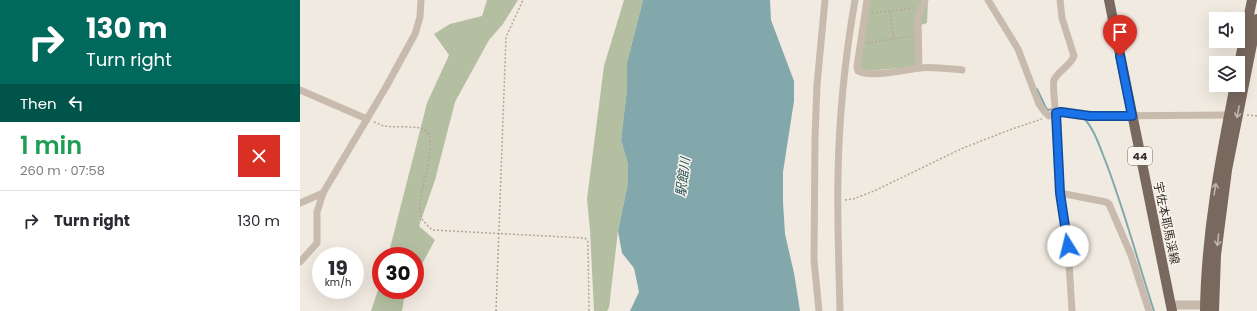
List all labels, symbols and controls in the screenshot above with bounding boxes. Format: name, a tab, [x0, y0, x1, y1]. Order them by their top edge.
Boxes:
text: 130 m	[86, 9, 167, 48]
map controls	[1209, 12, 1245, 92]
button: sound	[1209, 12, 1245, 48]
pin	[1103, 15, 1137, 56]
icon: right	[20, 16, 72, 68]
icon: arrive	[1109, 21, 1131, 43]
text: Turn right	[86, 47, 172, 72]
button: layers	[1209, 56, 1245, 92]
icon: left	[65, 92, 87, 114]
text: Then	[20, 93, 57, 114]
one-way arrow	[1234, 105, 1242, 118]
text: 1 min	[20, 129, 82, 162]
button: close	[238, 135, 280, 177]
road number: 44	[1128, 147, 1152, 165]
water label: 駅館川	[671, 155, 695, 198]
text: 260 m · 07:58	[20, 161, 105, 180]
street label: 宇佐本耶馬渓線	[1150, 180, 1184, 266]
one-way arrow	[1211, 182, 1219, 195]
icon: right	[20, 210, 42, 232]
text: Turn right	[54, 210, 130, 231]
text: 130 m	[237, 210, 280, 231]
position arrow	[1047, 225, 1089, 267]
one-way arrow	[1214, 233, 1222, 246]
speed limit sign: 30	[372, 247, 424, 299]
text: 19	[328, 254, 348, 282]
text: km/h	[325, 275, 351, 290]

